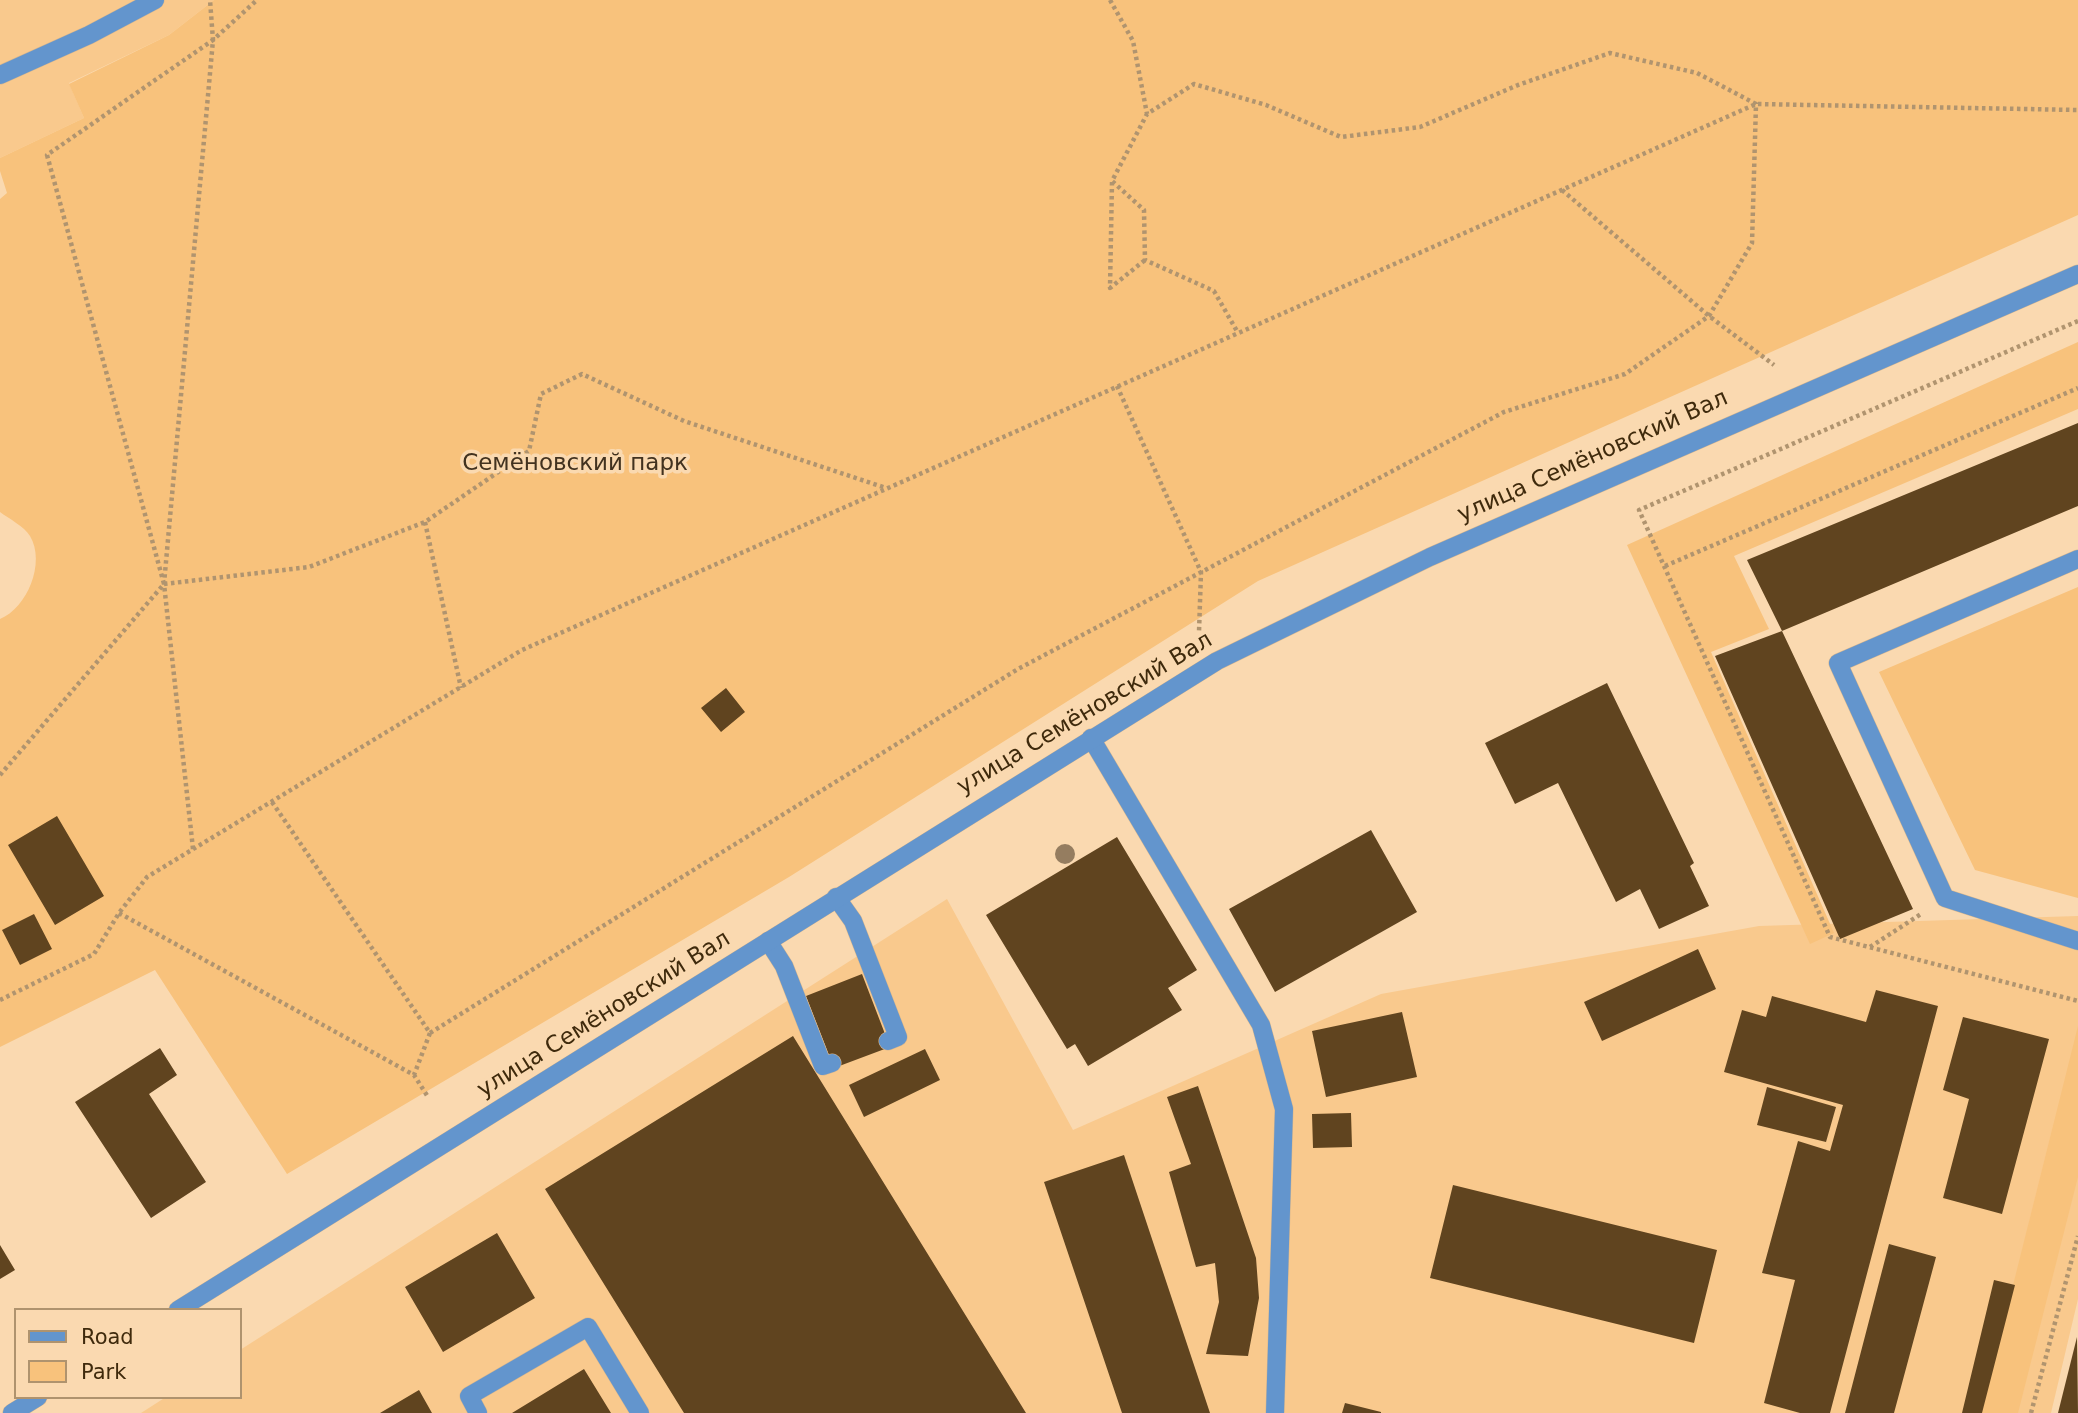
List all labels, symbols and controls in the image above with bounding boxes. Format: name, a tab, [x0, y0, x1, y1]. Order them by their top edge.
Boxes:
street label: улица Семёновский Вал	[1454, 385, 1732, 529]
park label: Семёновский парк	[462, 450, 688, 478]
street label: улица Семёновский Вал	[952, 627, 1218, 801]
street label: улица Семёновский Вал	[472, 926, 736, 1104]
legend	[14, 1308, 242, 1399]
text: Road	[81, 1325, 134, 1349]
text: Park	[81, 1360, 126, 1384]

